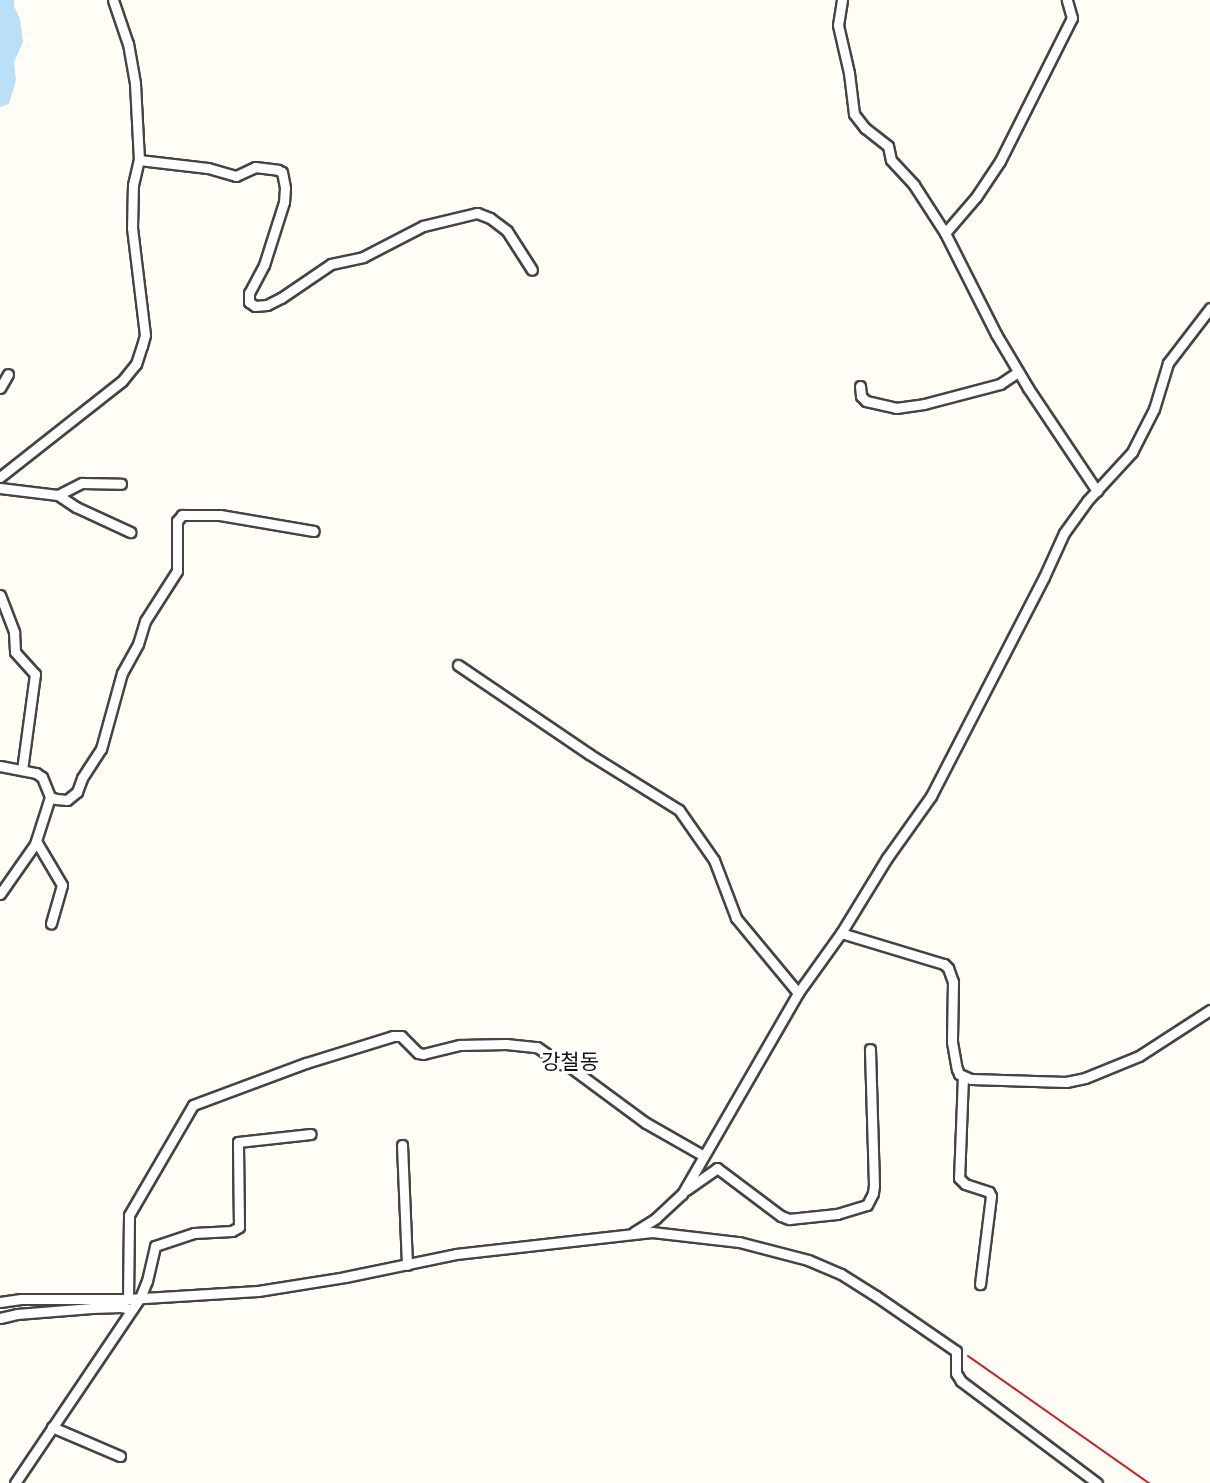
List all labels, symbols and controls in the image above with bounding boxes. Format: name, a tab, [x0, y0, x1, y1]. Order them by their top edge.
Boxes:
district label: 강철동	[541, 1047, 599, 1073]

